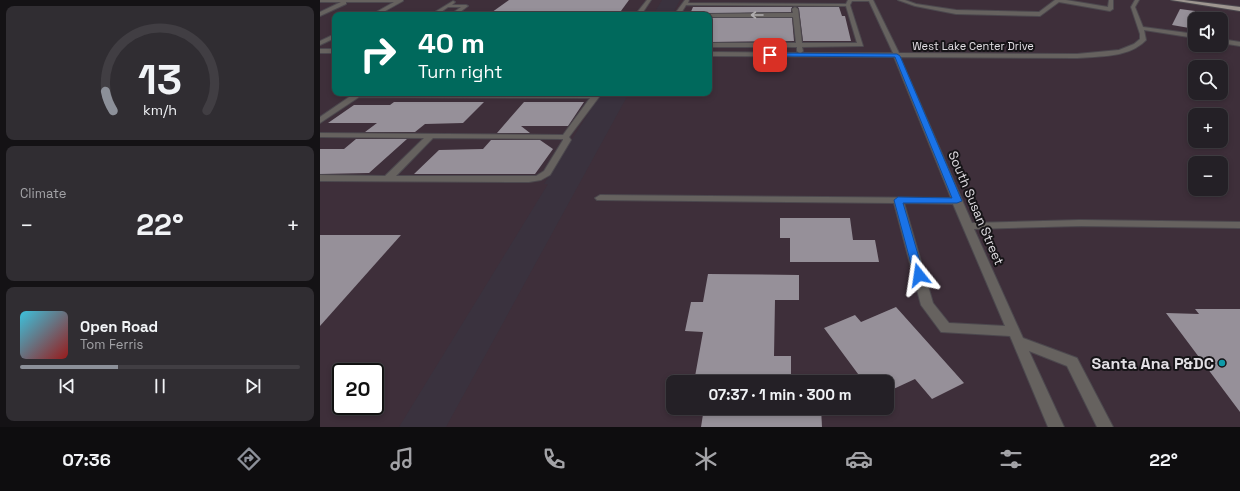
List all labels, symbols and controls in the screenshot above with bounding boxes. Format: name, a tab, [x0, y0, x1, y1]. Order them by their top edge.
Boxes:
one-way arrow	[751, 11, 764, 19]
map controls	[1188, 12, 1228, 196]
button: sound	[1188, 12, 1228, 52]
text: 40 m	[418, 25, 485, 61]
icon: right	[352, 28, 404, 80]
pin	[753, 38, 787, 72]
street label: West Lake Center Drive	[912, 39, 1034, 53]
icon: arrive	[759, 44, 781, 66]
text: 13	[138, 53, 182, 106]
text: Turn right	[418, 60, 502, 83]
button: search	[1188, 60, 1228, 100]
text: km/h	[143, 101, 177, 119]
button: +	[1188, 108, 1228, 148]
street label: South Susan Street	[944, 148, 1008, 268]
button: −	[1188, 156, 1228, 196]
text: Climate	[20, 185, 66, 202]
text: 22°	[136, 205, 184, 244]
text: −	[20, 211, 34, 239]
text: +	[286, 211, 300, 239]
position arrow	[898, 254, 940, 296]
text: Open Road	[80, 317, 158, 336]
text: Tom Ferris	[80, 336, 143, 353]
place label: Santa Ana P&DC	[1092, 353, 1214, 374]
marker: Santa Ana P&DC	[1217, 358, 1227, 368]
speed limit sign: 20	[332, 363, 384, 415]
icon: previous	[56, 375, 78, 397]
icon: pause	[149, 375, 171, 397]
icon: next	[242, 375, 264, 397]
text: 07:37 · 1 min · 300 m	[708, 385, 852, 404]
icon: directions	[235, 445, 263, 473]
icon: music	[388, 445, 416, 473]
icon: phone	[540, 445, 568, 473]
icon: climate	[692, 445, 720, 473]
icon: car	[845, 445, 873, 473]
icon: filters	[997, 445, 1025, 473]
text: 07:36	[62, 448, 111, 471]
text: 22°	[1149, 448, 1178, 471]

